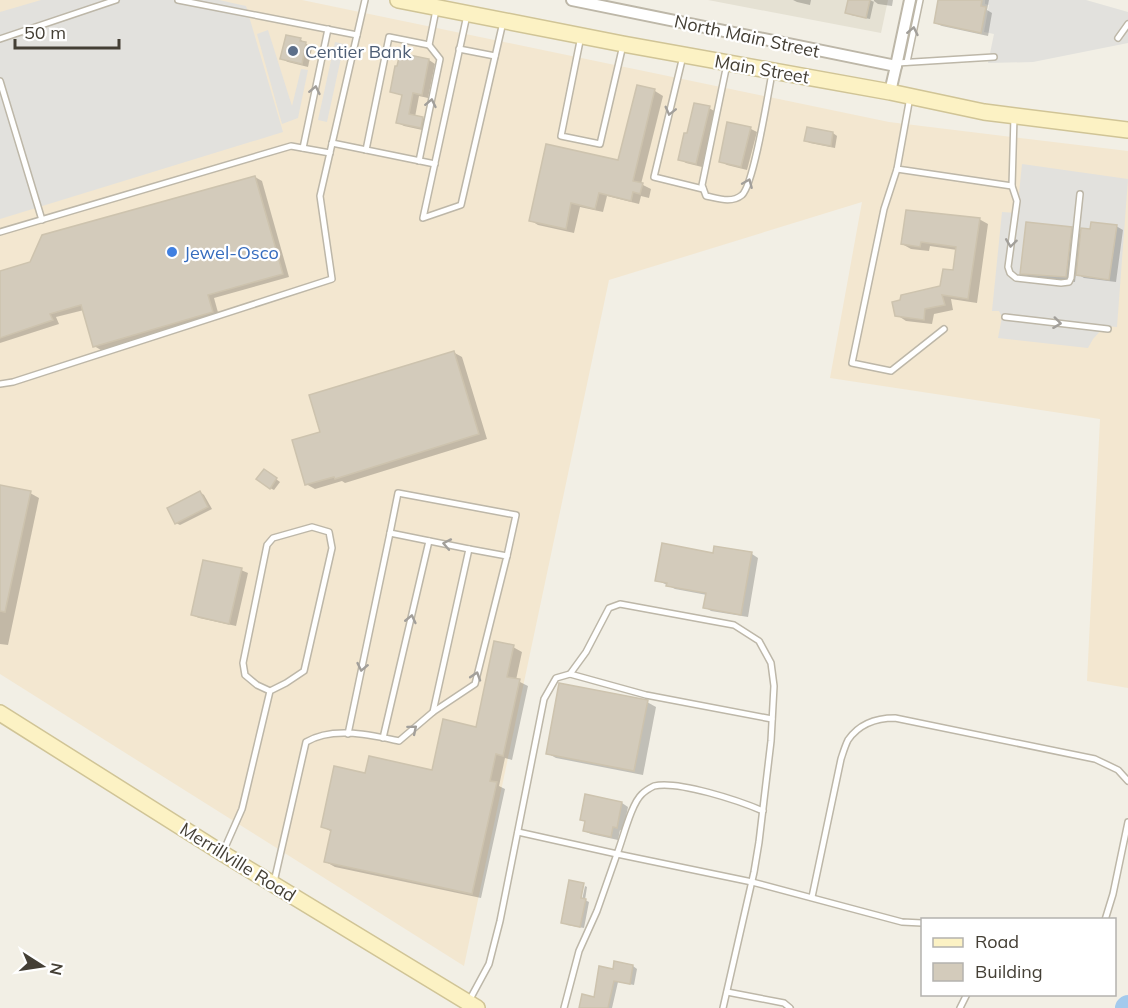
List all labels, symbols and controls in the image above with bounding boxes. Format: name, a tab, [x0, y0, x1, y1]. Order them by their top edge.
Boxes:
street label: North Main Street	[672, 9, 822, 63]
scale bar	[15, 12, 118, 50]
text: 50 m	[24, 21, 66, 44]
one-way arrow	[906, 26, 919, 36]
place label: Centier Bank	[305, 40, 412, 63]
marker: Centier Bank	[286, 44, 300, 58]
street label: Main Street	[713, 49, 811, 89]
one-way arrow	[308, 86, 321, 96]
one-way arrow	[423, 99, 436, 109]
one-way arrow	[664, 106, 677, 116]
one-way arrow	[741, 179, 753, 190]
one-way arrow	[1005, 238, 1018, 248]
place label: Jewel-Osco	[184, 241, 279, 264]
marker: Jewel-Osco	[165, 245, 179, 259]
one-way arrow	[1052, 316, 1061, 329]
one-way arrow	[443, 538, 453, 551]
one-way arrow	[403, 615, 416, 625]
one-way arrow	[357, 662, 370, 672]
one-way arrow	[469, 671, 481, 682]
one-way arrow	[406, 726, 417, 737]
street label: Merrillville Road	[176, 817, 300, 907]
legend	[921, 918, 1116, 996]
text: Road	[975, 930, 1019, 953]
north arrow	[12, 936, 72, 996]
text: Building	[975, 960, 1043, 983]
text: N	[46, 961, 68, 977]

